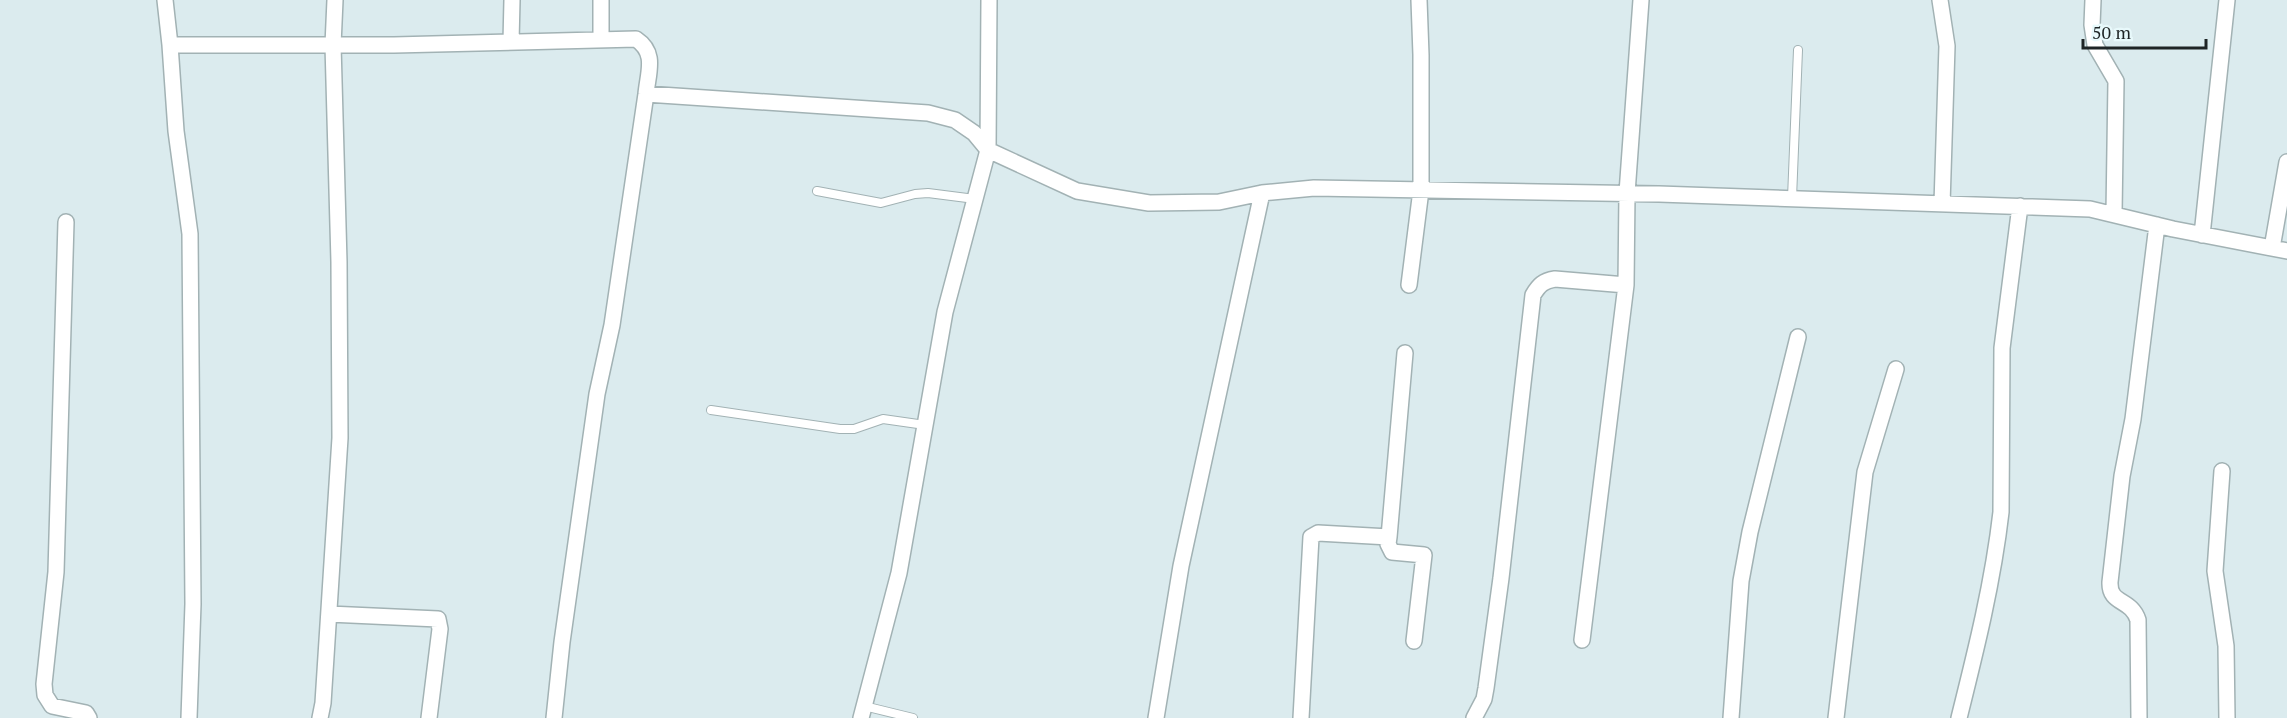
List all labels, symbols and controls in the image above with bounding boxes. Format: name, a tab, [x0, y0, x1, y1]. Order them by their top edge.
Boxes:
scale bar	[2083, 12, 2206, 50]
text: 50 m	[2092, 20, 2132, 44]

